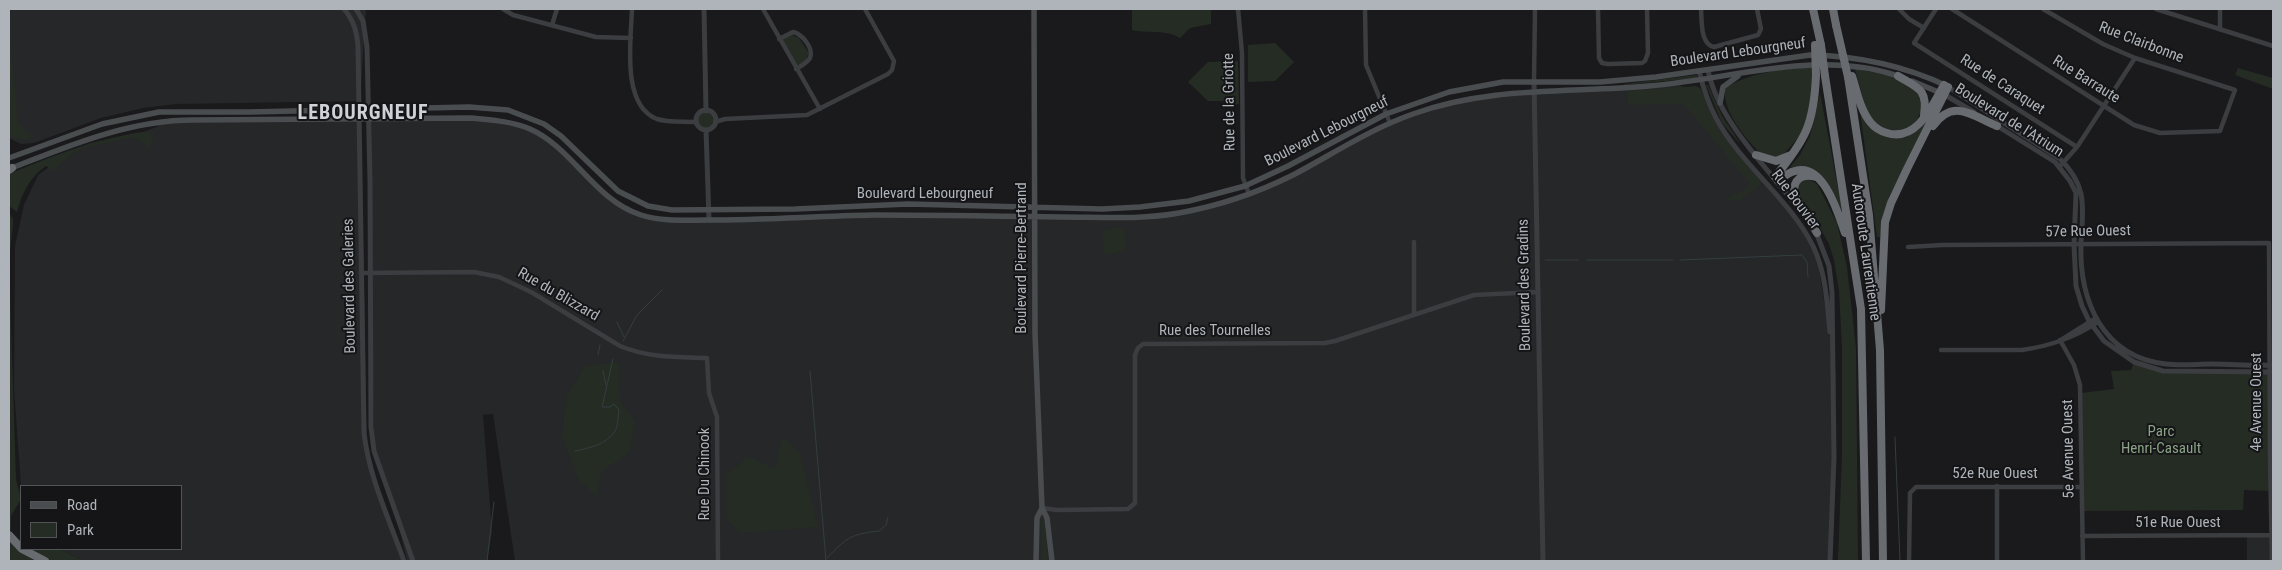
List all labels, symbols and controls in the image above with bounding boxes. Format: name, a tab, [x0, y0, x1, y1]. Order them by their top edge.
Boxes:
street label: Rue Clairbonne	[2096, 19, 2186, 67]
street label: Boulevard Lebourgneuf	[1669, 35, 1807, 71]
street label: Rue de Caraquet	[1956, 51, 2048, 119]
street label: Rue Barraute	[2049, 52, 2123, 108]
street label: Rue de la Griotte	[1220, 53, 1240, 151]
street label: Boulevard de l'Atrium	[1951, 80, 2067, 162]
street label: Boulevard Lebourgneuf	[1262, 93, 1392, 171]
district label: LEBOURGNEUF	[296, 102, 430, 126]
street label: Rue Bouvier	[1767, 167, 1823, 233]
street label: Boulevard Pierre-Bertrand	[1013, 182, 1031, 334]
street label: Autoroute Laurentienne	[1846, 182, 1884, 322]
street label: Boulevard Lebourgneuf	[857, 185, 993, 203]
street label: Boulevard des Galeries	[340, 218, 360, 354]
street label: Boulevard des Gradins	[1515, 219, 1535, 351]
street label: 57e Rue Ouest	[2045, 222, 2131, 242]
street label: Rue du Blizzard	[514, 264, 602, 326]
street label: Rue des Tournelles	[1159, 322, 1271, 340]
street label: 4e Avenue Ouest	[2248, 352, 2266, 452]
street label: 5e Avenue Ouest	[2059, 399, 2079, 499]
park label: Parc Henri-Casault	[2121, 423, 2201, 458]
street label: Rue Du Chinook	[696, 427, 714, 521]
street label: 52e Rue Ouest	[1952, 465, 2038, 483]
legend	[20, 485, 182, 550]
text: Road	[67, 496, 97, 514]
street label: 51e Rue Ouest	[2135, 514, 2221, 532]
text: Park	[67, 521, 94, 539]

